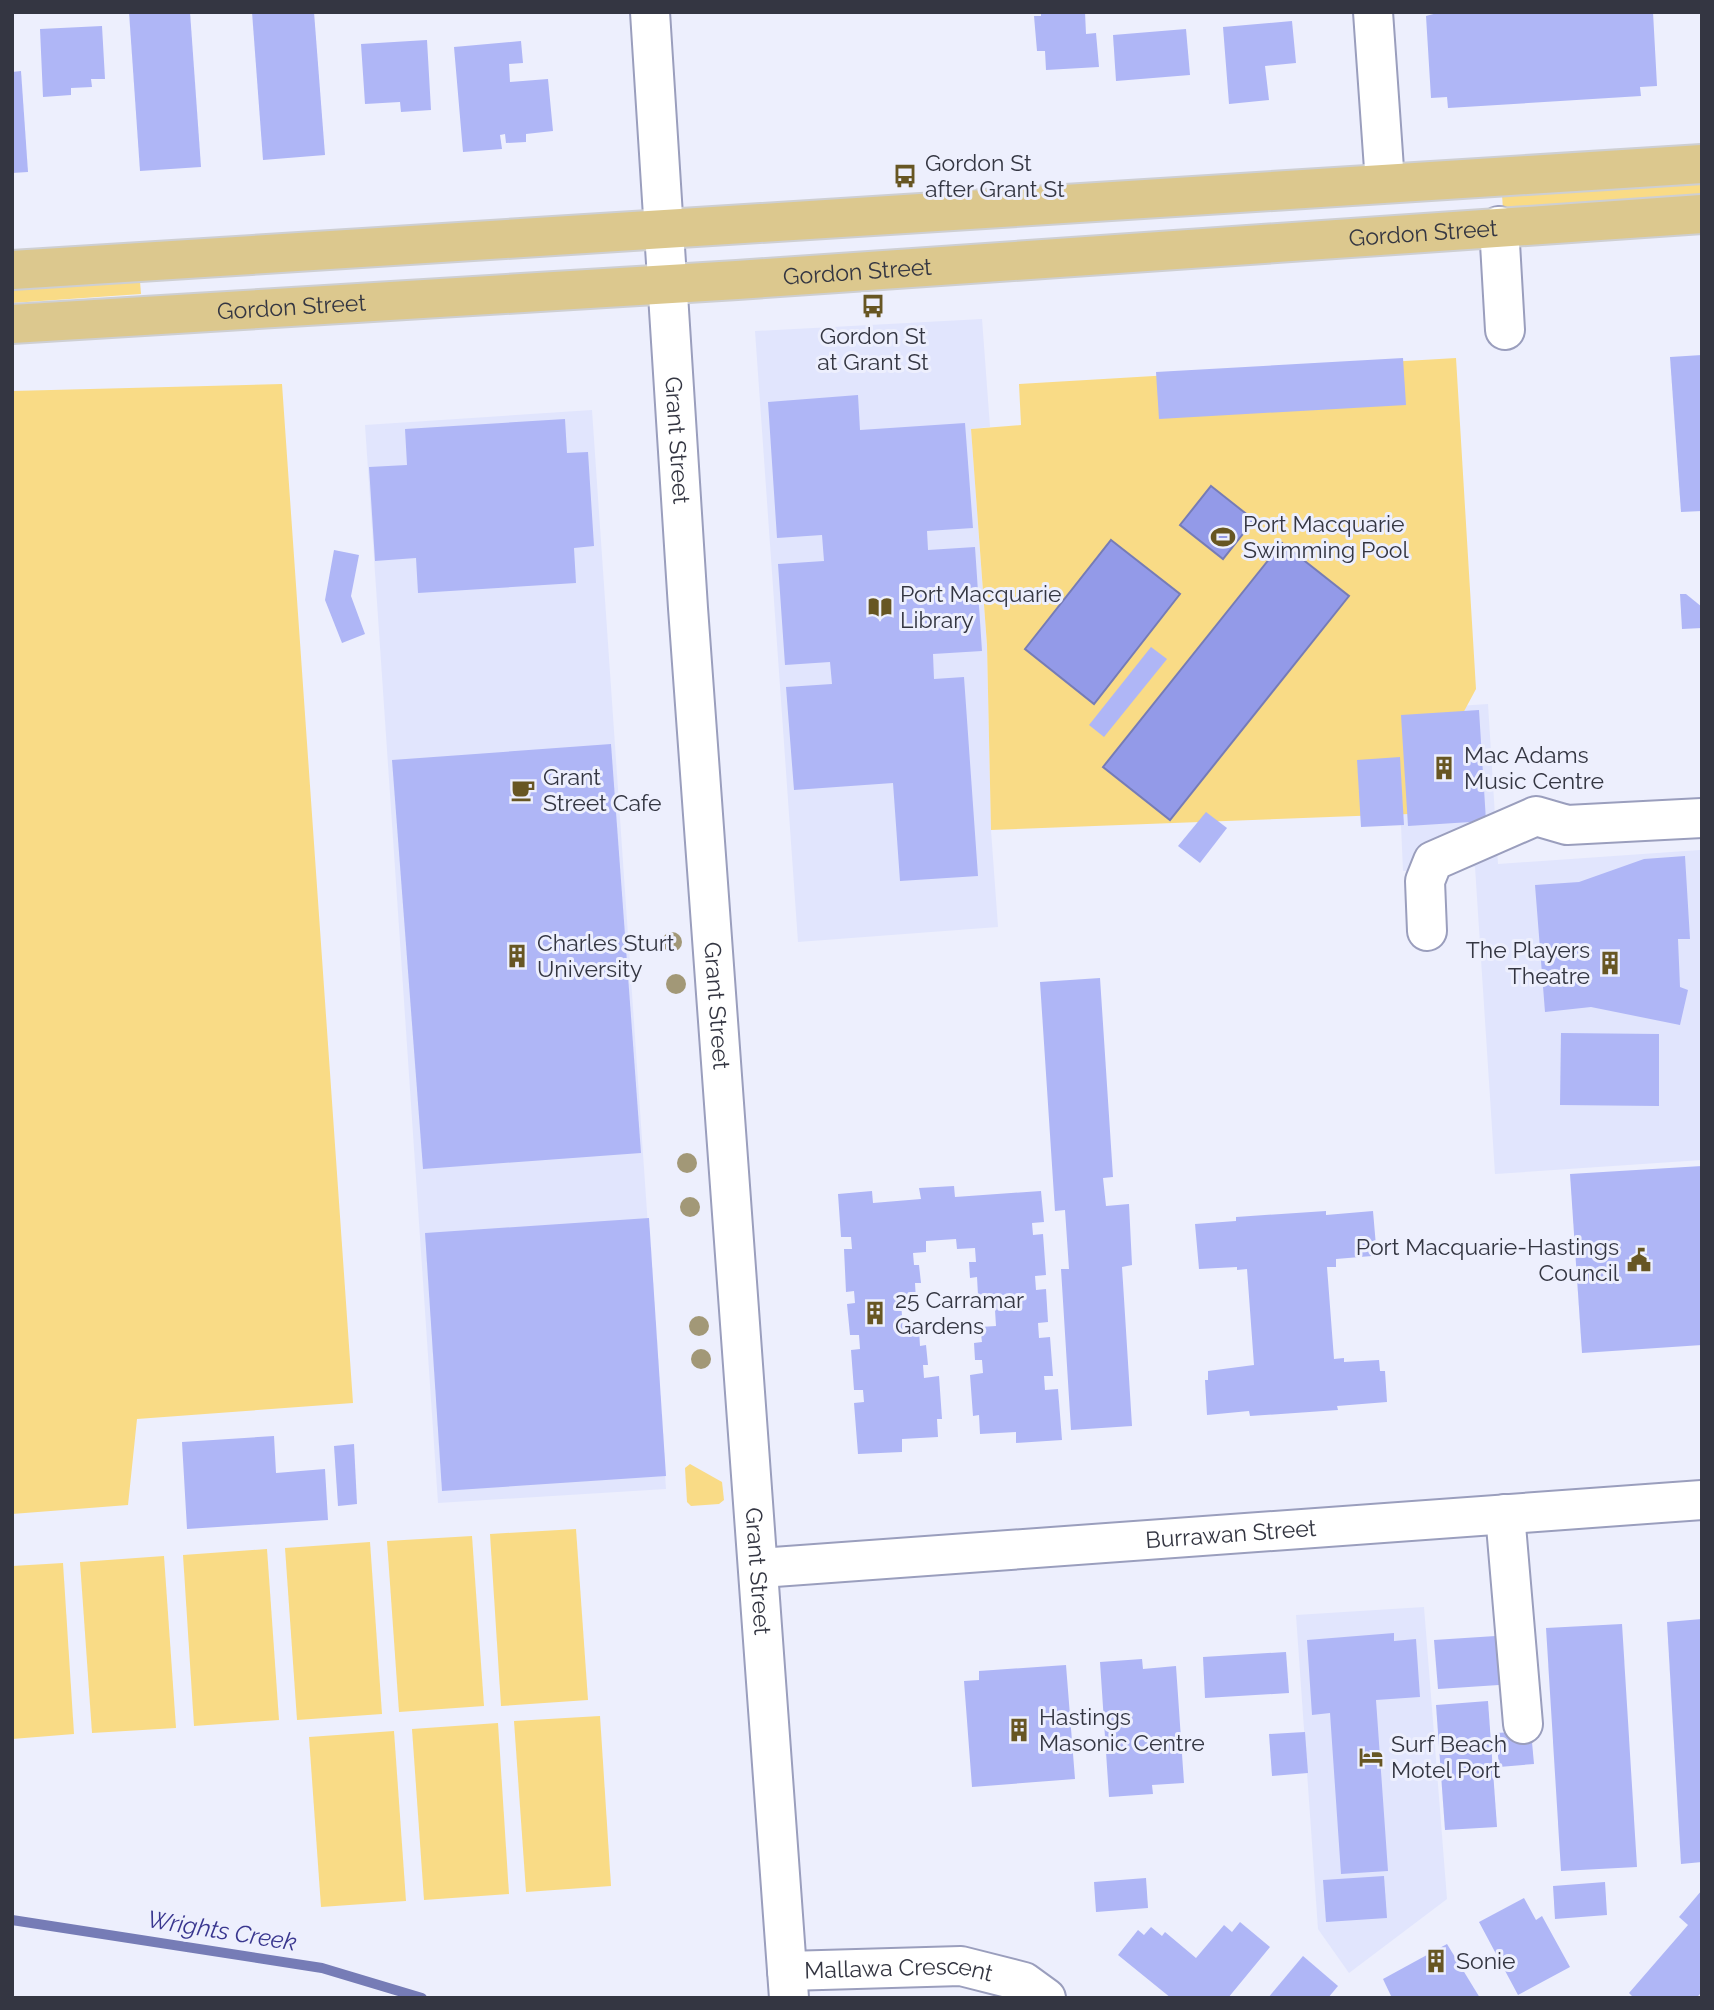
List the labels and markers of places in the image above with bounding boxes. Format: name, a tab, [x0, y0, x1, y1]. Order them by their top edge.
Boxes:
place label: Gordon St after Grant St	[925, 149, 1065, 202]
bus stop icon: Gordon St after Grant St	[891, 162, 919, 190]
bus stop icon: Gordon St at Grant St	[859, 292, 887, 320]
place label: Gordon St at Grant St	[817, 322, 929, 375]
place label: Port Macquarie Swimming Pool	[1243, 510, 1410, 563]
sports icon: Port Macquarie Swimming Pool	[1209, 523, 1237, 551]
place label: Port Macquarie Library	[900, 580, 1062, 633]
library icon: Port Macquarie Library	[866, 593, 894, 621]
place label: Mac Adams Music Centre	[1464, 741, 1604, 794]
building icon: Mac Adams Music Centre	[1430, 754, 1458, 782]
place label: Grant Street Cafe	[543, 763, 662, 816]
cafe icon: Grant Street Cafe	[509, 776, 537, 804]
place label: Charles Sturt University	[537, 929, 675, 982]
place label: The Players Theatre	[1466, 936, 1590, 989]
building icon: Charles Sturt University	[503, 942, 531, 970]
building icon: The Players Theatre	[1596, 949, 1624, 977]
place label: Port Macquarie-Hastings Council	[1356, 1233, 1620, 1286]
public building icon: Port Macquarie-Hastings Council	[1625, 1246, 1653, 1274]
place label: 25 Carramar Gardens	[895, 1286, 1024, 1339]
building icon: 25 Carramar Gardens	[861, 1299, 889, 1327]
place label: Hastings Masonic Centre	[1039, 1703, 1205, 1756]
building icon: Hastings Masonic Centre	[1005, 1716, 1033, 1744]
place label: Surf Beach Motel Port	[1391, 1730, 1507, 1783]
hotel icon: Surf Beach Motel Port	[1357, 1743, 1385, 1771]
building icon: Sonie	[1422, 1947, 1450, 1975]
place label: Sonie	[1456, 1947, 1516, 1974]

